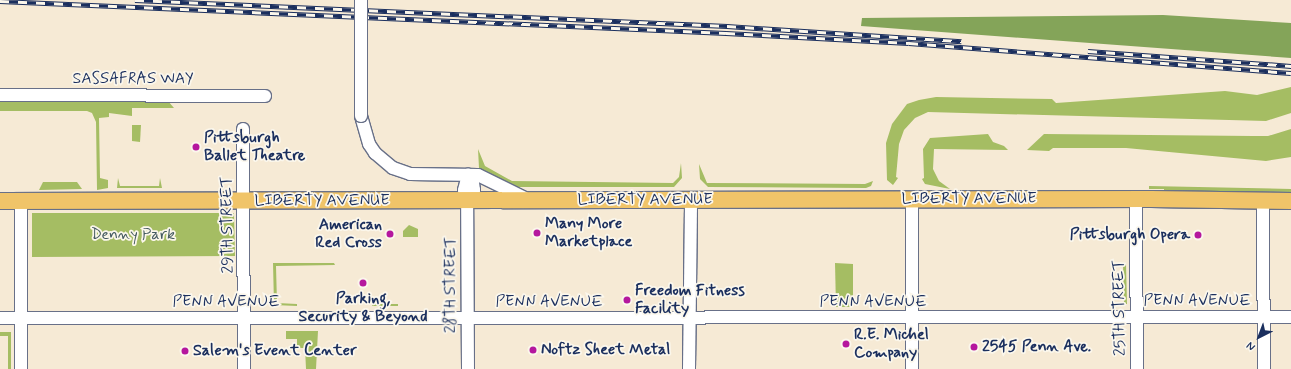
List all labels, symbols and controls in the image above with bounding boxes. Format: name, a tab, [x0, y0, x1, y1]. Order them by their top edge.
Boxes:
street label: SASSAFRAS WAY	[72, 69, 194, 89]
place label: Pittsburgh Ballet Theatre	[204, 128, 303, 166]
marker: Pittsburgh Ballet Theatre	[191, 142, 201, 152]
street label: 29TH STREET	[218, 175, 238, 275]
street label: LIBERTY AVENUE	[902, 189, 1036, 209]
street label: LIBERTY AVENUE	[578, 190, 712, 210]
street label: LIBERTY AVENUE	[255, 191, 389, 211]
place label: Many More Marketplace	[545, 214, 632, 252]
place label: American Red Cross	[314, 215, 382, 253]
park label: Denny Park	[92, 225, 174, 245]
place label: Pittsburgh Opera	[1071, 225, 1190, 245]
marker: Many More Marketplace	[532, 228, 542, 238]
marker: American Red Cross	[385, 229, 395, 239]
marker: Pittsburgh Opera	[1193, 230, 1203, 240]
street label: 28TH STREET	[441, 236, 461, 334]
street label: 25TH STREET	[1110, 259, 1130, 357]
marker: Parking, Security & Beyond	[358, 278, 368, 288]
place label: Freedom Fitness Facility	[635, 281, 748, 319]
place label: Parking, Security & Beyond	[298, 289, 428, 327]
street label: PENN AVENUE	[1144, 291, 1250, 311]
street label: PENN AVENUE	[173, 292, 279, 312]
street label: PENN AVENUE	[496, 292, 602, 312]
street label: PENN AVENUE	[820, 292, 926, 312]
marker: Freedom Fitness Facility	[622, 295, 632, 305]
north arrow	[1239, 317, 1279, 357]
place label: R.E. Michel Company	[854, 325, 929, 363]
place label: 2545 Penn Ave.	[982, 337, 1091, 357]
text: N	[1244, 338, 1258, 354]
marker: R.E. Michel Company	[841, 339, 851, 349]
place label: Noftz Sheet Metal	[541, 340, 667, 360]
place label: Salem's Event Center	[193, 341, 348, 361]
marker: 2545 Penn Ave.	[969, 342, 979, 352]
marker: Noftz Sheet Metal	[528, 345, 538, 355]
marker: Salem's Event Center	[180, 346, 190, 356]

